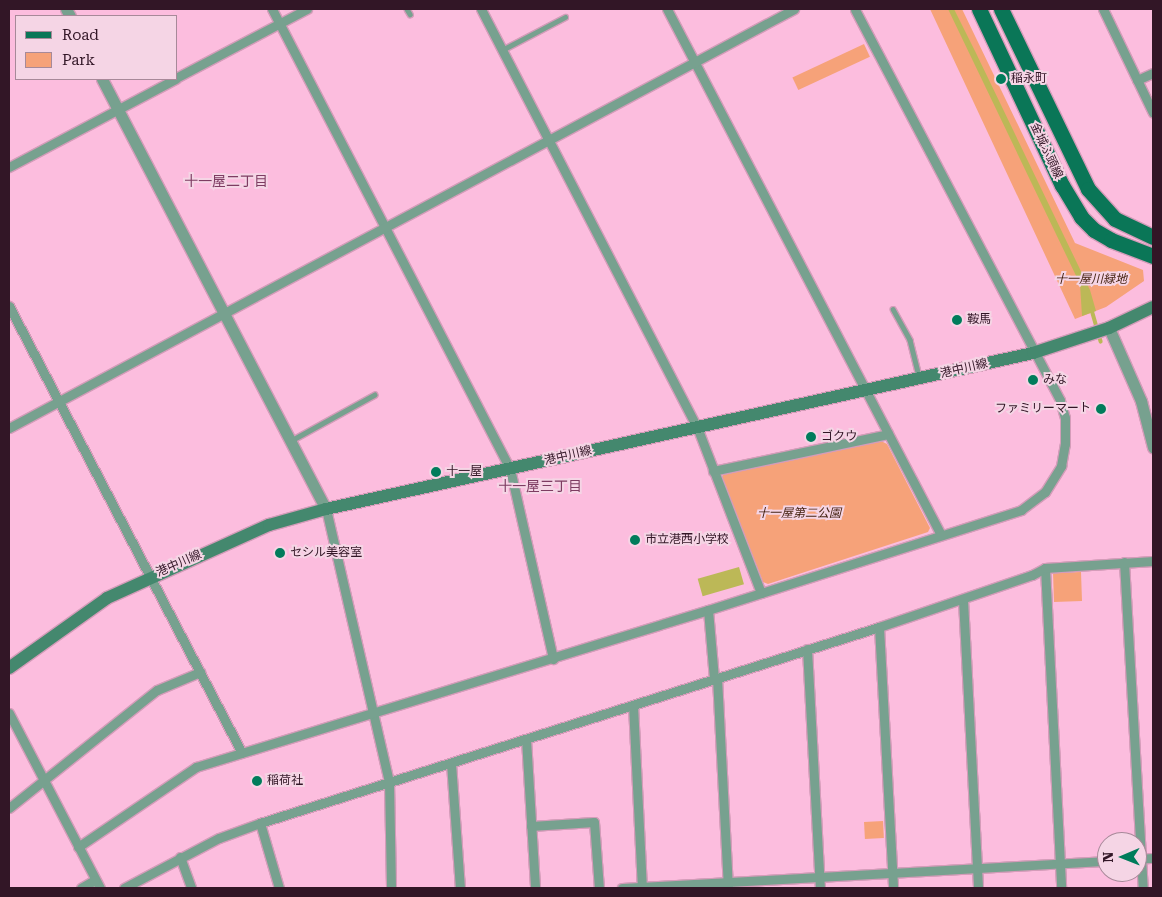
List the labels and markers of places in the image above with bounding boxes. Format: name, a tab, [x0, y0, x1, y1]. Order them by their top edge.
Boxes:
place label: 稲永町	[1011, 72, 1047, 86]
marker: 稲永町	[995, 73, 1007, 85]
place label: 鞍馬	[967, 313, 991, 327]
marker: 鞍馬	[951, 314, 963, 326]
place label: みな	[1043, 373, 1067, 387]
marker: みな	[1027, 374, 1039, 386]
place label: ファミリーマート	[995, 402, 1091, 416]
marker: ファミリーマート	[1095, 403, 1107, 415]
place label: ゴクウ	[821, 430, 857, 444]
marker: ゴクウ	[805, 431, 817, 443]
place label: 十一屋	[446, 465, 482, 479]
marker: 十一屋	[430, 466, 442, 478]
place label: 市立港西小学校	[645, 533, 729, 547]
marker: 市立港西小学校	[629, 534, 641, 546]
place label: セシル美容室	[290, 546, 362, 560]
marker: セシル美容室	[274, 547, 286, 559]
place label: 稲荷社	[267, 774, 303, 788]
marker: 稲荷社	[251, 775, 263, 787]

